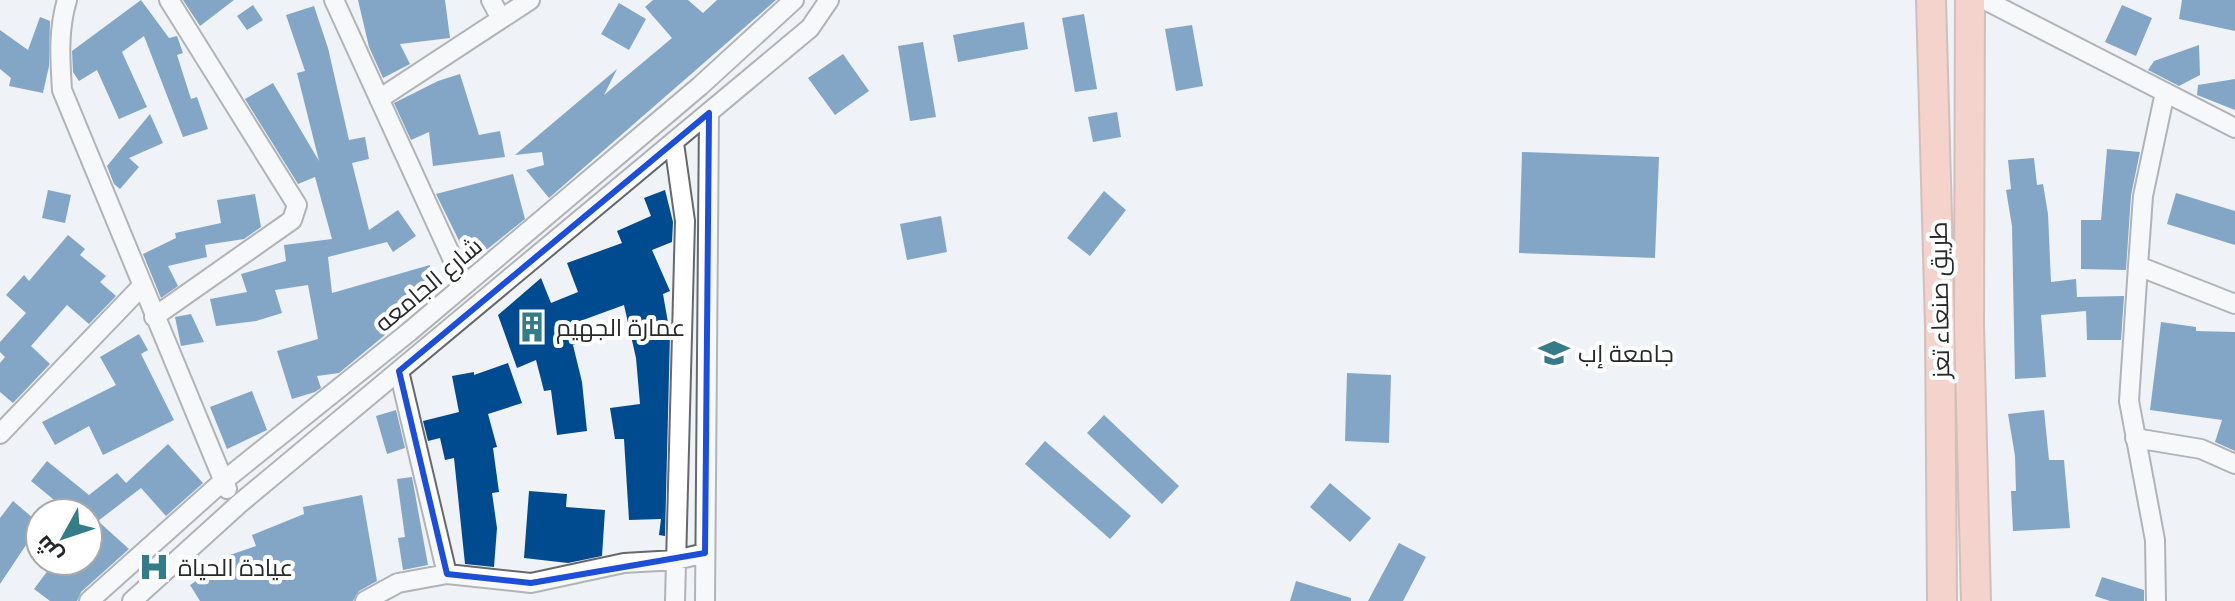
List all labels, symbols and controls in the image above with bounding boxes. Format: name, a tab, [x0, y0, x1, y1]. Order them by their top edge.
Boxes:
street label: طريق صنعاء تعز	[1922, 221, 1956, 381]
street label: شارع الجامعه	[367, 230, 489, 339]
building icon: عمارة الجهيم	[515, 310, 549, 344]
place label: عمارة الجهيم	[556, 311, 686, 344]
school or university icon: جامعة إب	[1537, 336, 1571, 370]
place label: جامعة إب	[1578, 337, 1674, 369]
north arrow	[24, 497, 104, 577]
text: ش	[28, 529, 69, 570]
hospital icon: عيادة الحياة	[137, 550, 171, 584]
place label: عيادة الحياة	[178, 551, 293, 583]

